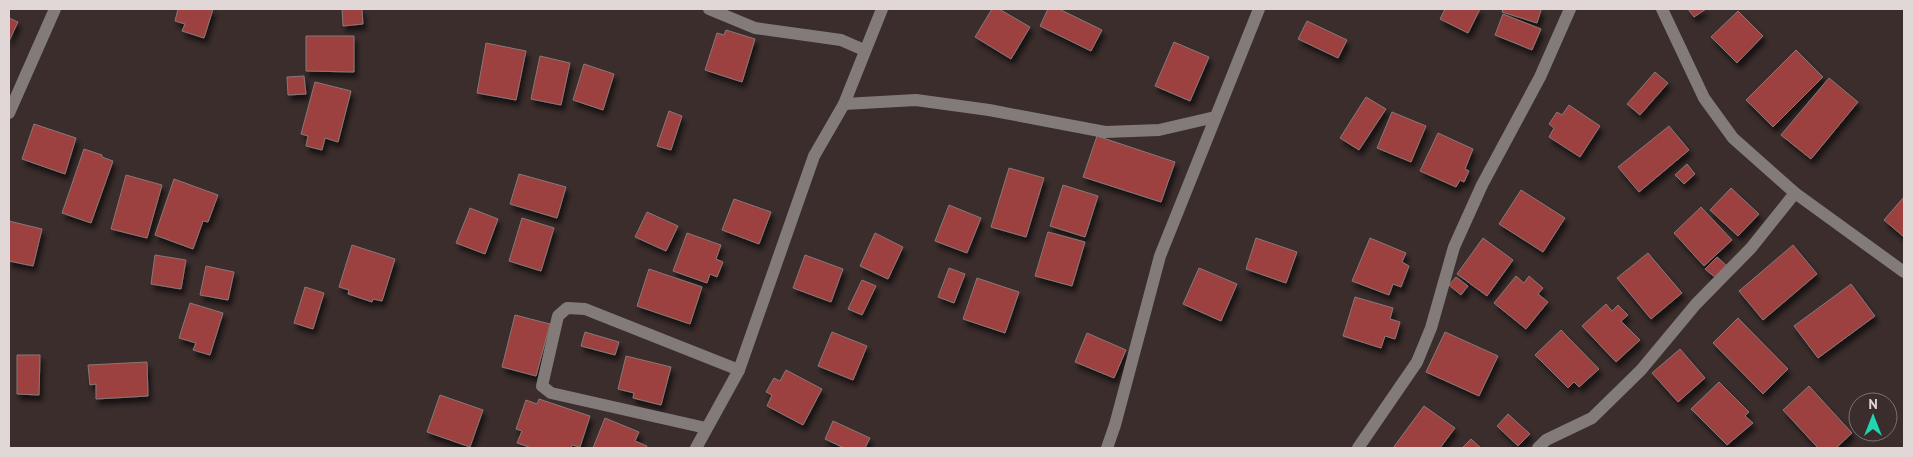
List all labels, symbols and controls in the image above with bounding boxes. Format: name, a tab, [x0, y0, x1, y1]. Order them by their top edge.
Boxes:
north arrow	[1848, 392, 1898, 442]
text: N	[1868, 395, 1878, 413]

